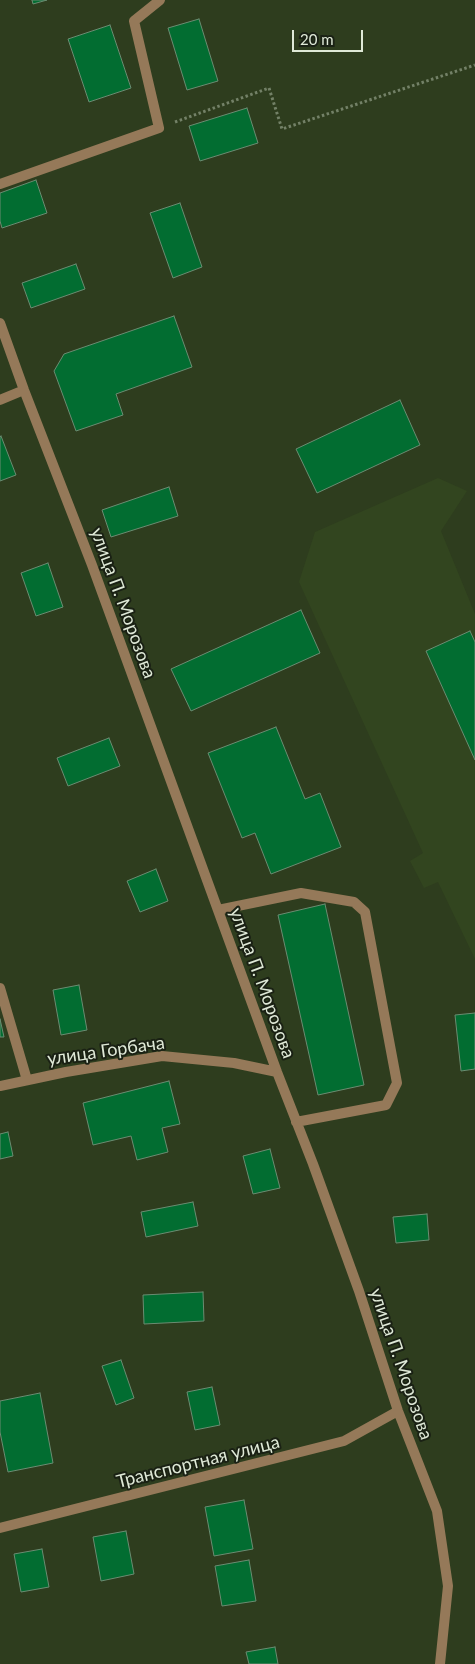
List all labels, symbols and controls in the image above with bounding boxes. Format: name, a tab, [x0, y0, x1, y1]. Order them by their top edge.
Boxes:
scale bar	[295, 20, 366, 52]
text: 20 m	[300, 30, 334, 48]
street label: улица П. Морозова	[86, 525, 160, 681]
street label: улица П. Морозова	[225, 905, 299, 1061]
street label: улица Горбача	[46, 1032, 166, 1070]
street label: улица П. Морозова	[365, 1285, 437, 1443]
street label: Транспортная улица	[114, 1431, 282, 1493]

